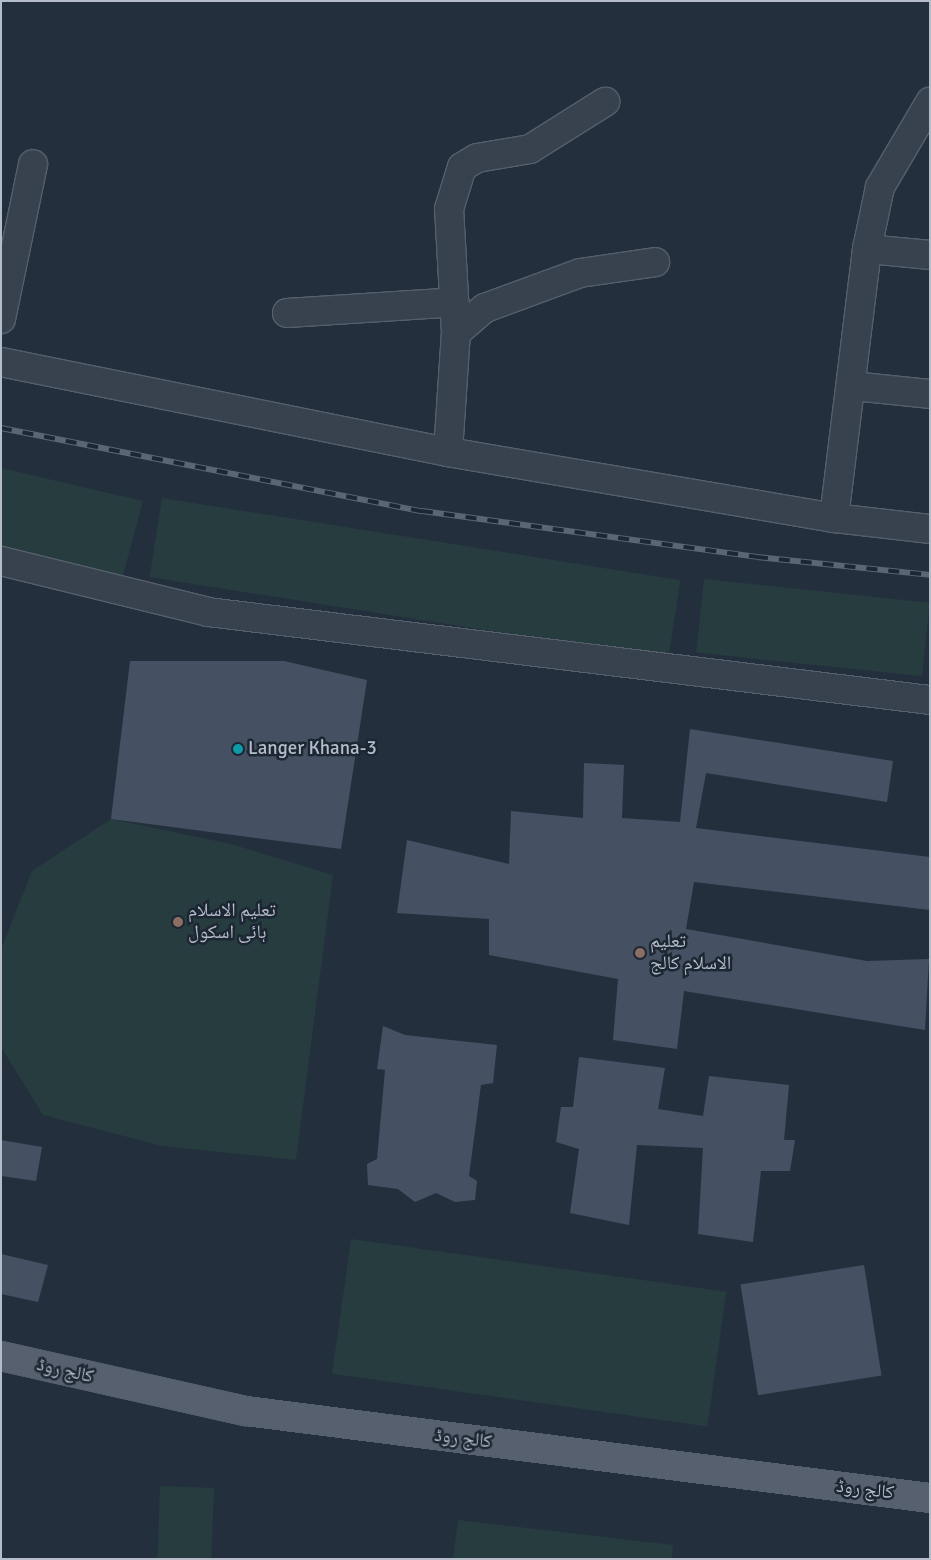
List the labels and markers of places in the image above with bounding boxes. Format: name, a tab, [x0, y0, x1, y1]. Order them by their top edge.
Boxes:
place label: Langer Khana-3	[248, 738, 377, 760]
marker: Langer Khana-3	[232, 743, 244, 755]
place label: تعلیم الاسلام ہائی اسکول	[188, 900, 276, 944]
marker: تعلیم الاسلام ہائی اسکول	[172, 916, 184, 928]
place label: تعلیم الاسلام کالج	[650, 931, 731, 975]
marker: تعلیم الاسلام کالج	[634, 947, 646, 959]

